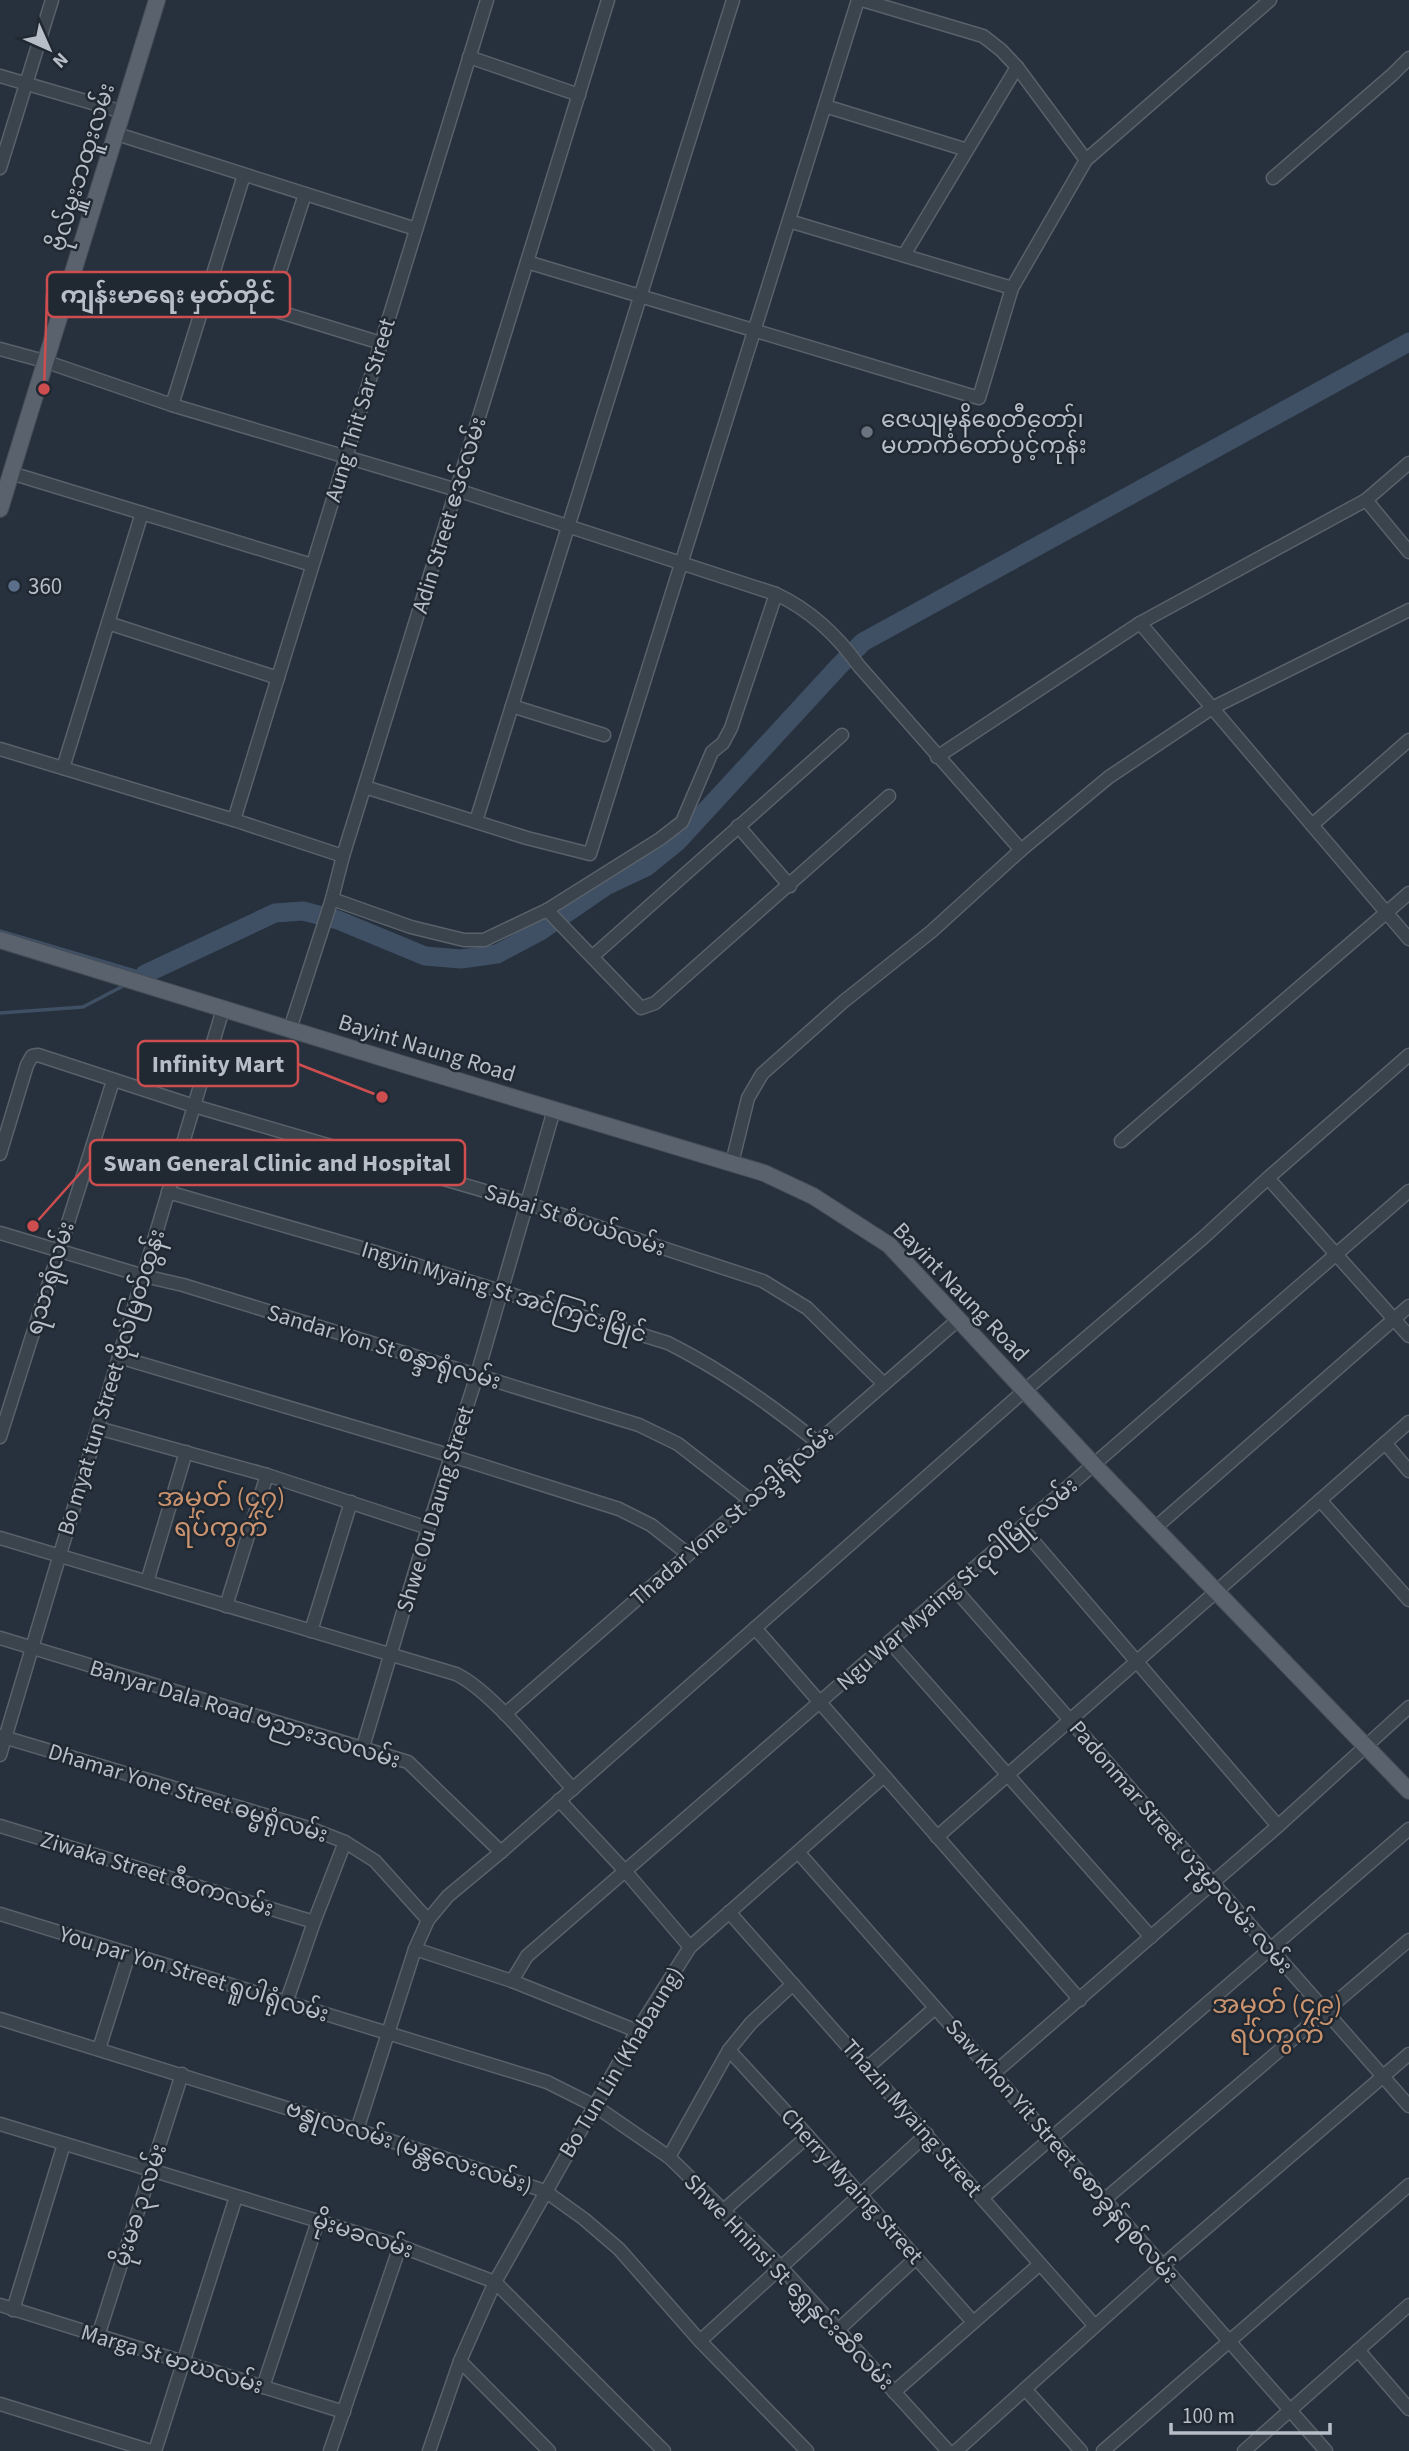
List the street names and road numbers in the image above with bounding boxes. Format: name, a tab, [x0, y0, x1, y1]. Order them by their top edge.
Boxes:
street label: ဗိုလ်မှူးဘထူးလမ်း	[41, 79, 125, 256]
street label: Aung Thit Sar Street	[316, 314, 404, 506]
street label: Adin Street ဧဒင်လမ်း	[403, 413, 495, 617]
street label: Bayint Naung Road	[334, 1005, 520, 1091]
street label: Sabai St စံပယ်လမ်း	[480, 1175, 670, 1265]
street label: Bayint Naung Road	[885, 1215, 1037, 1369]
street label: ရသာရုံလမ်း	[17, 1217, 85, 1339]
street label: Bo myat tun Street ဗိုလ်မြတ်ထွန်း	[49, 1225, 175, 1540]
street label: Ingyin Myaing St အင်ကြင်းမြိုင်	[357, 1233, 651, 1353]
street label: Sandar Yon St စန္ဒာရုံလမ်း	[262, 1296, 505, 1401]
street label: Shwe Ou Daung Street	[388, 1402, 482, 1616]
street label: Thadar Yone St သဒ္ဒါရုံလမ်း	[623, 1418, 843, 1616]
street label: Ngu War Myaing St ငုဝါမြိုင်လမ်း	[829, 1470, 1086, 1700]
street label: Banyar Dala Road ဗညားဒလလမ်း	[85, 1651, 404, 1779]
street label: Padonmar Street ပဒုမ္မာလမ်း လမ်း	[1059, 1713, 1301, 1983]
street label: Dhamar Yone Street ဓမ္မရုံလမ်း	[43, 1735, 332, 1854]
street label: Ziwaka Street ဇီဝကလမ်း	[36, 1823, 278, 1925]
street label: You par Yon Street ရူပါရုံလမ်း	[54, 1917, 333, 2033]
street label: Bo Tun Lin (Khabaung)	[551, 1960, 691, 2164]
street label: Saw Khon Yit Street စောခွန်ရစ်လမ်း	[936, 2011, 1186, 2292]
street label: Thazin Myaing Street	[834, 2032, 990, 2204]
street label: ဗန္ဓုလလမ်း (မန္တလေးလမ်း)	[281, 2092, 537, 2205]
street label: Cherry Myaing Street	[773, 2101, 931, 2271]
street label: မိုးမခ ၃ လမ်း	[105, 2139, 177, 2271]
street label: Shwe Hninsi St ရွှေနှင်းဆီလမ်း	[675, 2166, 902, 2399]
street label: မိုးမခလမ်း	[308, 2203, 418, 2269]
street label: Marga St မာဃလမ်း	[77, 2316, 267, 2402]

